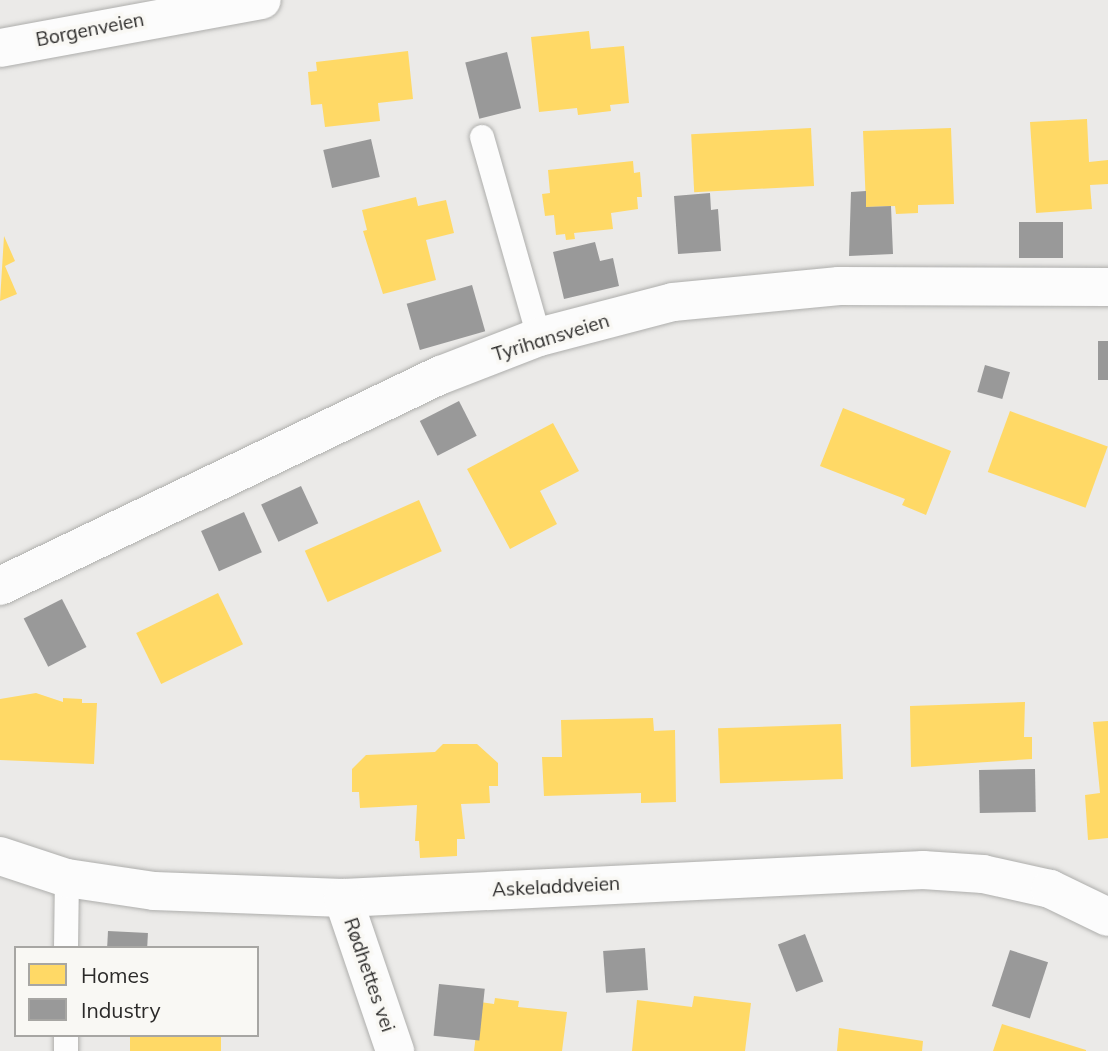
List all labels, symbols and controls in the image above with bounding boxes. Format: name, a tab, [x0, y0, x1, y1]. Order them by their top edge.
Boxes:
street label: Borgenveien	[34, 8, 146, 52]
street label: Tyrihansveien	[490, 309, 612, 367]
street label: Askeladdveien	[491, 872, 621, 902]
street label: Rødhettes vei	[339, 915, 399, 1035]
legend	[14, 946, 259, 1037]
text: Homes	[81, 962, 149, 988]
text: Industry	[81, 997, 161, 1023]

